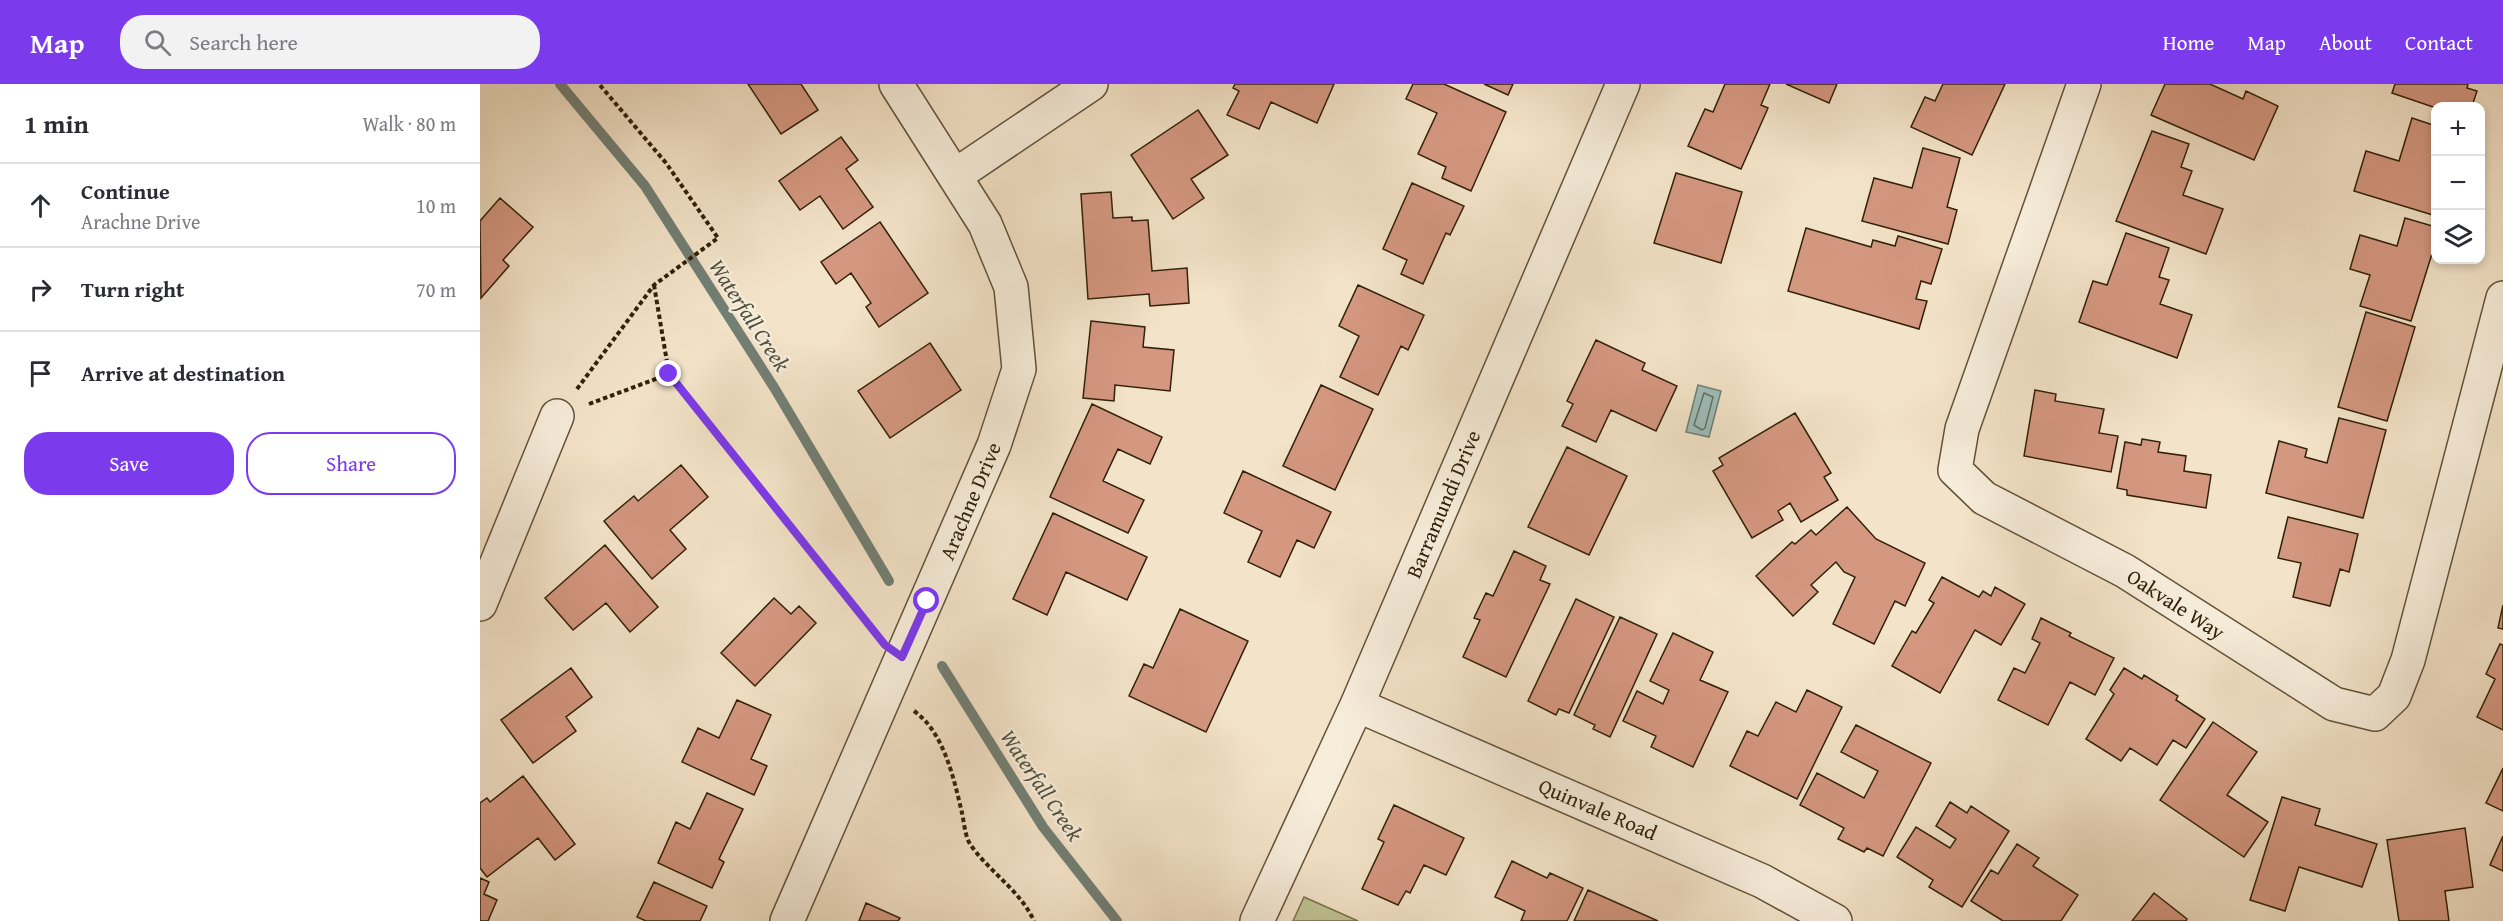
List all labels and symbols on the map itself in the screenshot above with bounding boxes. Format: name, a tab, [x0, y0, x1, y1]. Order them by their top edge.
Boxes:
water label: Waterfall Creek	[702, 252, 799, 378]
route end	[655, 360, 681, 386]
street label: Barramundi Drive	[1398, 425, 1488, 583]
street label: Arachne Drive	[931, 437, 1009, 565]
street label: Oakvale Way	[2121, 561, 2231, 648]
route start	[913, 587, 939, 613]
water label: Waterfall Creek	[993, 723, 1092, 848]
street label: Quinvale Road	[1534, 770, 1663, 848]

